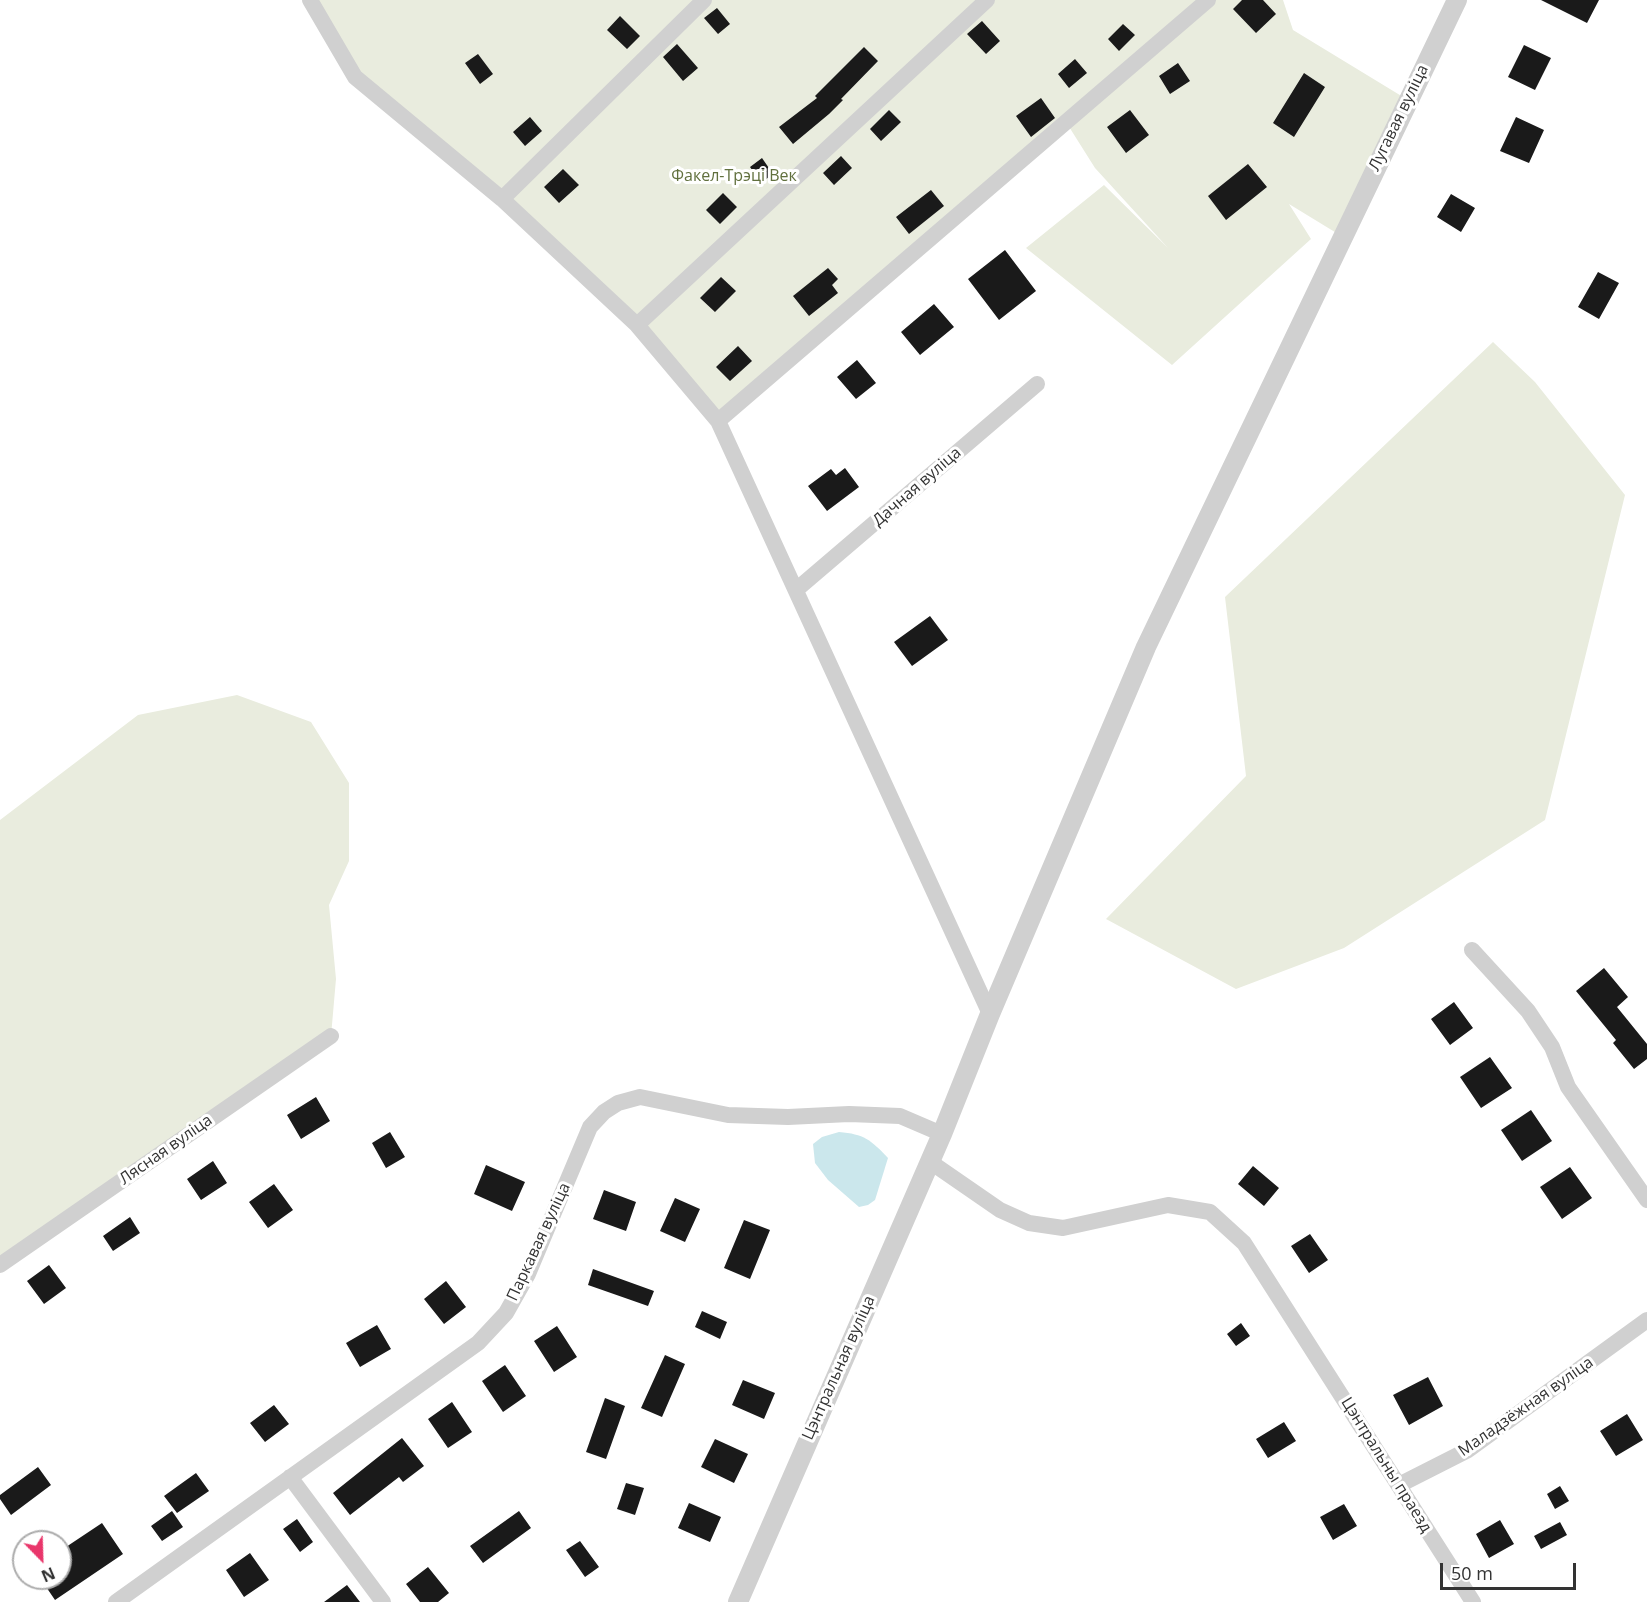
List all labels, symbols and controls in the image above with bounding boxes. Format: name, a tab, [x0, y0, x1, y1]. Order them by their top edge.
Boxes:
street label: Лугавая вуліца	[1365, 62, 1433, 174]
park label: Факел-Трэці Век	[671, 166, 797, 186]
street label: Дачная вуліца	[869, 443, 965, 531]
street label: Лясная вуліца	[116, 1111, 216, 1189]
street label: Паркавая вуліца	[503, 1180, 575, 1304]
street label: Цэнтральная вуліца	[799, 1293, 879, 1443]
street label: Маладзёжная вуліца	[1455, 1353, 1597, 1461]
street label: Цэнтральны праезд	[1337, 1394, 1435, 1536]
north arrow	[12, 1530, 72, 1590]
scale bar	[1443, 1551, 1580, 1589]
text: 50 m	[1451, 1561, 1493, 1585]
text: N	[38, 1562, 59, 1587]

